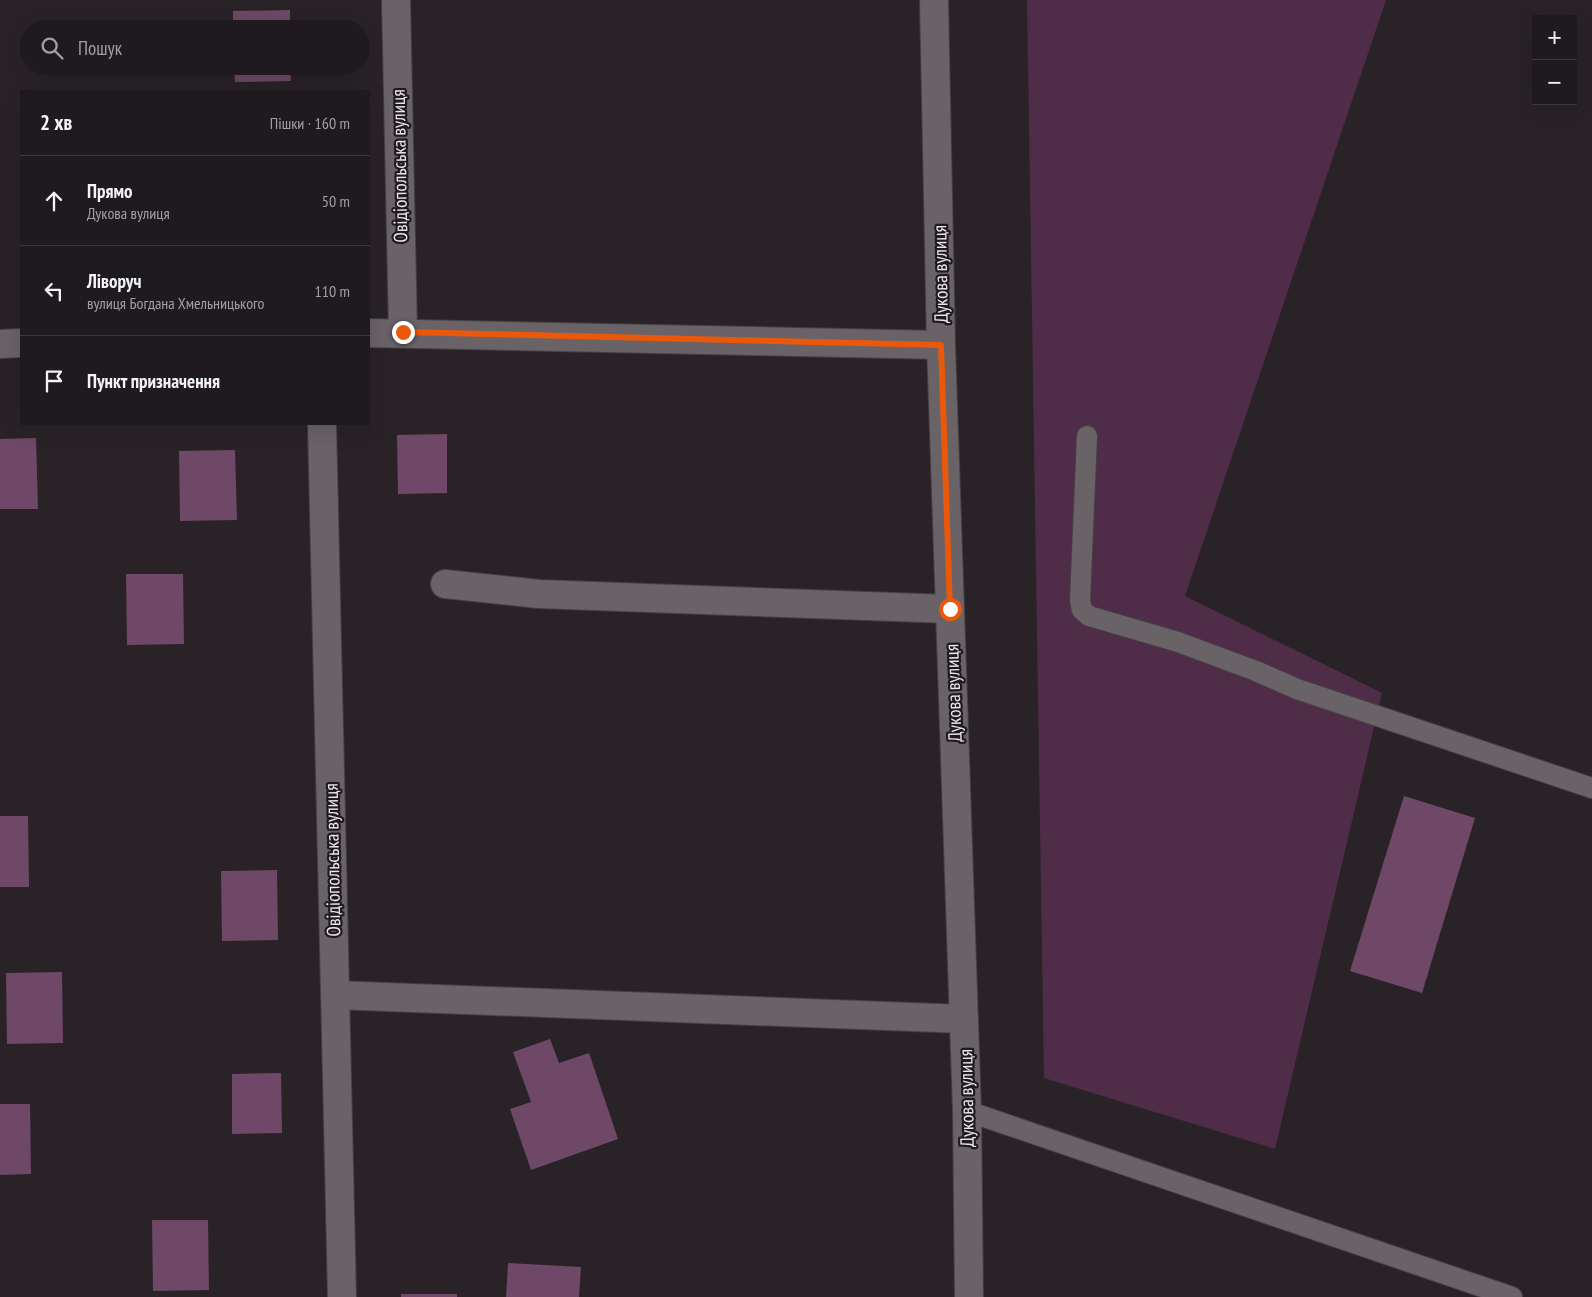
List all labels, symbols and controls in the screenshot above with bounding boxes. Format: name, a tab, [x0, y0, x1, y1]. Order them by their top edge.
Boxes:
map controls	[1532, 15, 1577, 105]
button: +	[1532, 15, 1577, 60]
search box	[20, 20, 370, 75]
icon: search	[38, 34, 66, 62]
text: Пошук	[78, 36, 122, 60]
button: −	[1532, 60, 1577, 105]
street label: Овідіопольська вулиця	[386, 89, 412, 243]
text: 2 хв	[40, 109, 72, 136]
text: Пішки · 160 m	[270, 113, 350, 133]
text: Прямо	[87, 179, 132, 203]
icon: ahead	[40, 187, 68, 215]
text: 50 m	[322, 191, 350, 211]
text: Дукова вулиця	[87, 203, 170, 223]
street label: Дукова вулиця	[927, 225, 953, 323]
text: Ліворуч	[87, 269, 141, 293]
icon: left	[40, 277, 68, 305]
text: 110 m	[315, 281, 350, 301]
text: вулиця Богдана Хмельницького	[87, 293, 265, 313]
route end	[392, 321, 415, 344]
icon: arrive	[40, 367, 68, 395]
text: Пункт призначення	[87, 369, 220, 393]
route start	[939, 598, 962, 621]
street label: Дукова вулиця	[939, 644, 967, 742]
street label: Овідіопольська вулиця	[319, 783, 345, 937]
street label: Дукова вулиця	[953, 1049, 979, 1147]

